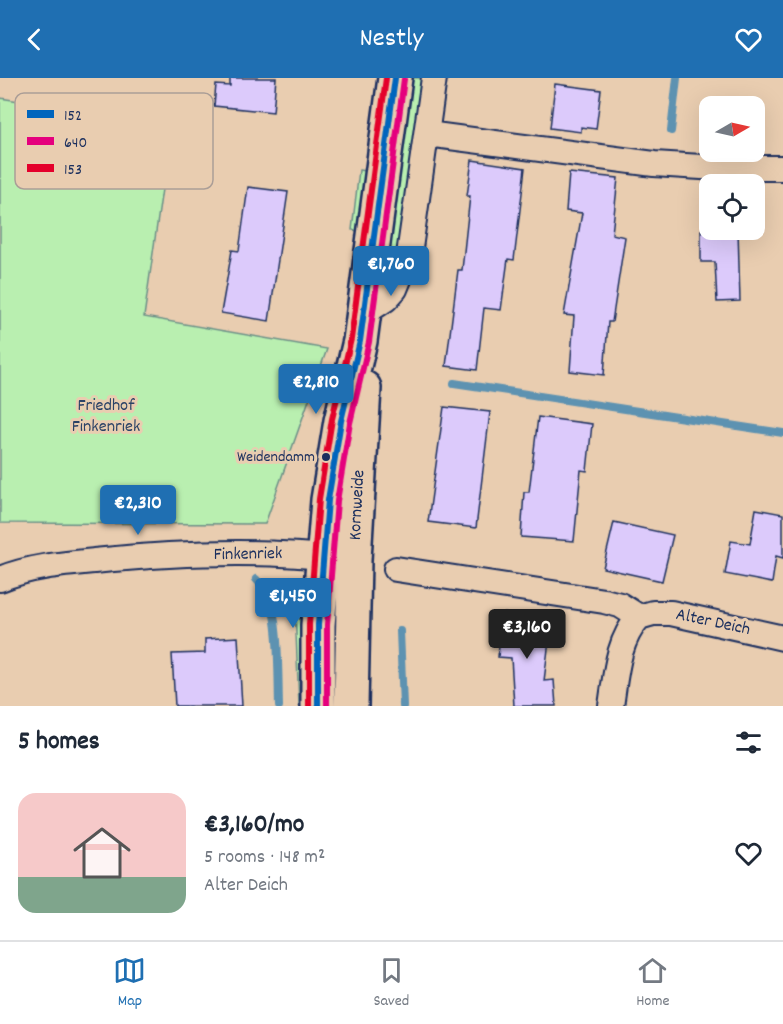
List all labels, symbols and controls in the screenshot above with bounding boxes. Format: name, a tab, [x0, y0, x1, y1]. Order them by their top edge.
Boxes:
text: Nestly	[360, 20, 423, 59]
icon: back	[18, 23, 51, 56]
icon: heart	[732, 23, 765, 56]
legend	[15, 93, 213, 189]
north arrow	[699, 96, 765, 162]
map controls	[699, 96, 765, 240]
text: 152	[64, 105, 82, 128]
text: 640	[64, 132, 87, 155]
text: 153	[64, 159, 82, 182]
button: locate	[699, 174, 765, 240]
pin: €1,760	[342, 246, 440, 297]
text: €1,760	[367, 251, 415, 279]
pin: €2,810	[267, 364, 365, 415]
text: €2,810	[293, 369, 340, 397]
park label: Friedhof Finkenriek	[72, 394, 140, 440]
place label: Weidendamm	[237, 446, 315, 469]
marker: Weidendamm	[320, 451, 332, 463]
street label: Kornweide	[344, 469, 372, 541]
pin: €2,310	[89, 485, 187, 536]
text: €2,310	[114, 490, 162, 518]
street label: Finkenriek	[214, 542, 282, 568]
pin: €1,450	[244, 578, 342, 629]
text: €1,450	[269, 583, 317, 611]
street label: Alter Deich	[673, 603, 753, 643]
pin: €3,160	[478, 609, 576, 660]
text: €3,160	[503, 614, 551, 642]
text: 5 homes	[18, 724, 100, 761]
icon: filters	[732, 726, 765, 759]
text: €3,160/mo	[204, 807, 304, 844]
icon: home	[66, 817, 138, 889]
icon: heart	[732, 837, 765, 870]
text: 5 rooms · 148 m²	[204, 844, 325, 872]
text: Alter Deich	[204, 872, 288, 900]
tab: Map	[113, 954, 146, 1013]
tab: Saved	[373, 954, 409, 1013]
tab: Home	[636, 954, 670, 1013]

